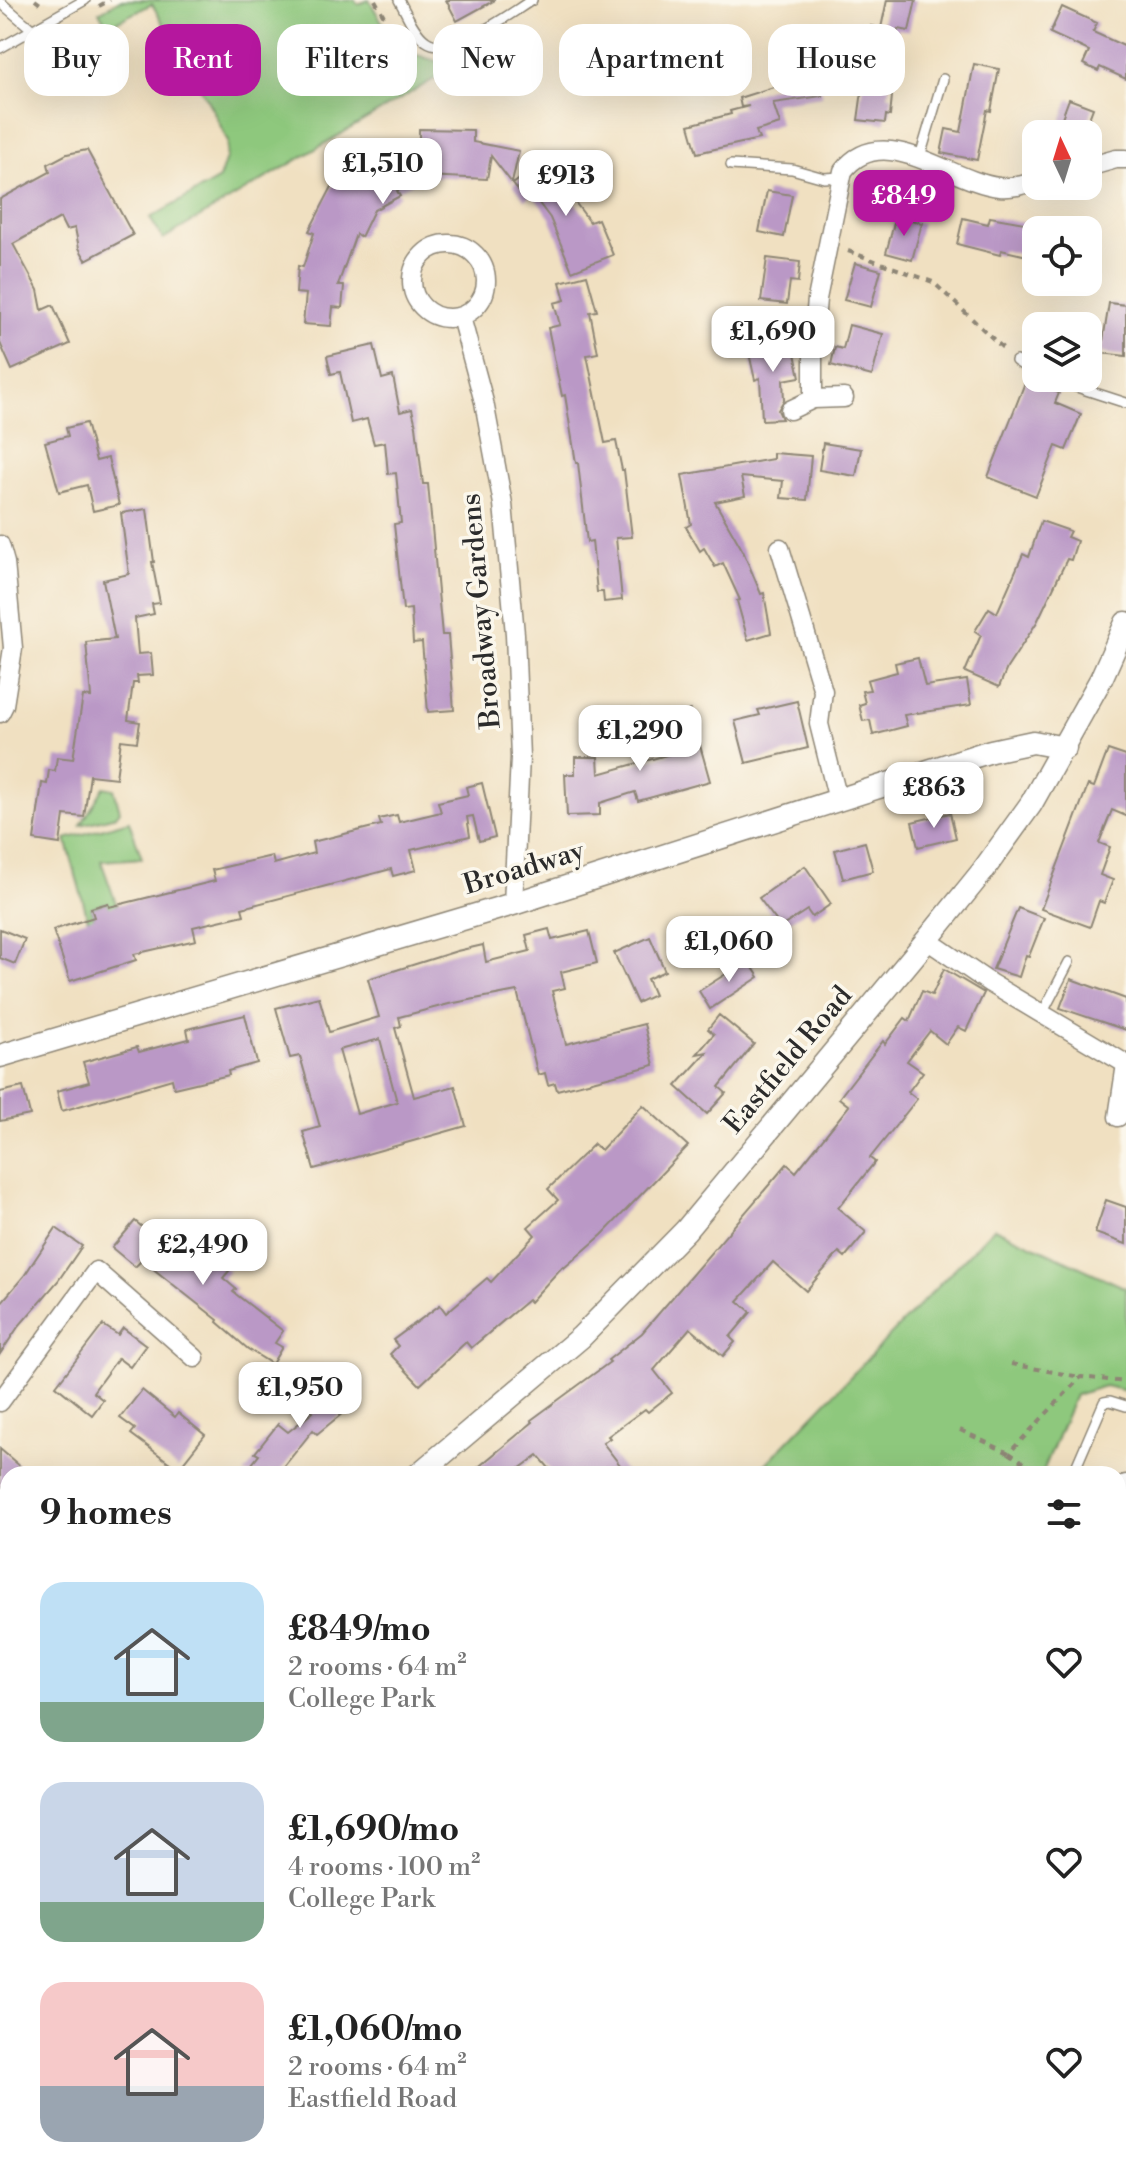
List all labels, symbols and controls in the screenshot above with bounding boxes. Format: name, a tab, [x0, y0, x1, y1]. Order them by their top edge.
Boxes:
chip: Buy	[24, 24, 129, 96]
chip: Rent	[145, 24, 261, 96]
chip: Filters	[277, 24, 417, 96]
chip: New	[433, 24, 543, 96]
chip: Apartment	[559, 24, 752, 96]
chip: House	[768, 24, 905, 96]
north arrow	[1022, 120, 1102, 200]
map controls	[1022, 120, 1102, 392]
pin: £1,510	[318, 138, 448, 206]
text: £1,510	[342, 148, 424, 180]
pin: £913	[519, 150, 613, 218]
text: £913	[537, 160, 595, 192]
pin: £849	[857, 170, 951, 238]
text: £849	[871, 180, 937, 212]
button: locate	[1022, 216, 1102, 296]
pin: £1,690	[708, 306, 838, 374]
button: layers	[1022, 312, 1102, 392]
text: £1,690	[730, 316, 817, 348]
street label: Broadway Gardens	[453, 492, 509, 731]
pin: £1,290	[575, 705, 705, 773]
text: £1,290	[597, 715, 683, 747]
pin: £863	[887, 762, 981, 830]
text: £863	[902, 772, 966, 804]
street label: Broadway	[458, 833, 589, 903]
pin: £1,060	[664, 916, 794, 984]
text: £1,060	[684, 926, 774, 958]
street label: Eastfield Road	[716, 979, 860, 1141]
pin: £2,490	[138, 1219, 268, 1287]
text: £2,490	[157, 1229, 249, 1261]
pin: £1,950	[235, 1362, 365, 1430]
text: £1,950	[257, 1372, 343, 1404]
icon: filters	[1042, 1492, 1086, 1536]
text: 9 homes	[40, 1493, 172, 1535]
text: £849/mo	[288, 1609, 431, 1651]
icon: home	[104, 1614, 200, 1710]
icon: heart	[1042, 1640, 1086, 1684]
text: 2 rooms · 64 m²	[288, 1651, 467, 1683]
text: College Park	[288, 1683, 435, 1715]
text: £1,690/mo	[288, 1809, 459, 1851]
icon: home	[104, 1814, 200, 1910]
icon: heart	[1042, 1840, 1086, 1884]
text: 4 rooms · 100 m²	[288, 1851, 480, 1883]
text: College Park	[288, 1883, 435, 1915]
text: £1,060/mo	[288, 2009, 463, 2051]
icon: home	[104, 2014, 200, 2110]
icon: heart	[1042, 2040, 1086, 2084]
text: 2 rooms · 64 m²	[288, 2051, 467, 2083]
text: Eastfield Road	[288, 2083, 457, 2115]

